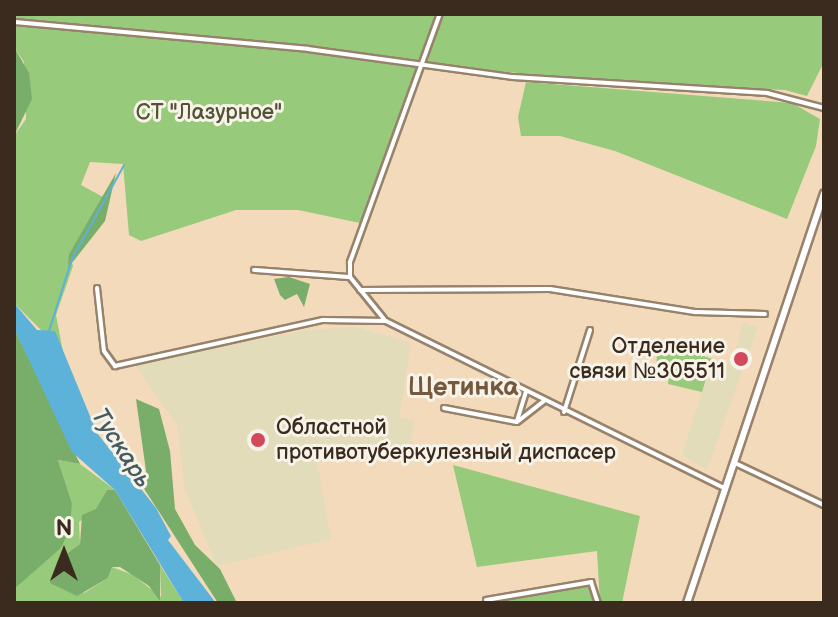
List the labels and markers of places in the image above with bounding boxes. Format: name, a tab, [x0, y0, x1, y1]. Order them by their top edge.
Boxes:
place label: Отделение связи №305511	[569, 333, 725, 384]
marker: Отделение связи №305511	[732, 350, 750, 368]
place label: Областной противотуберкулезный диспасер	[276, 414, 616, 466]
marker: Областной противотуберкулезный диспасер	[247, 429, 269, 451]

